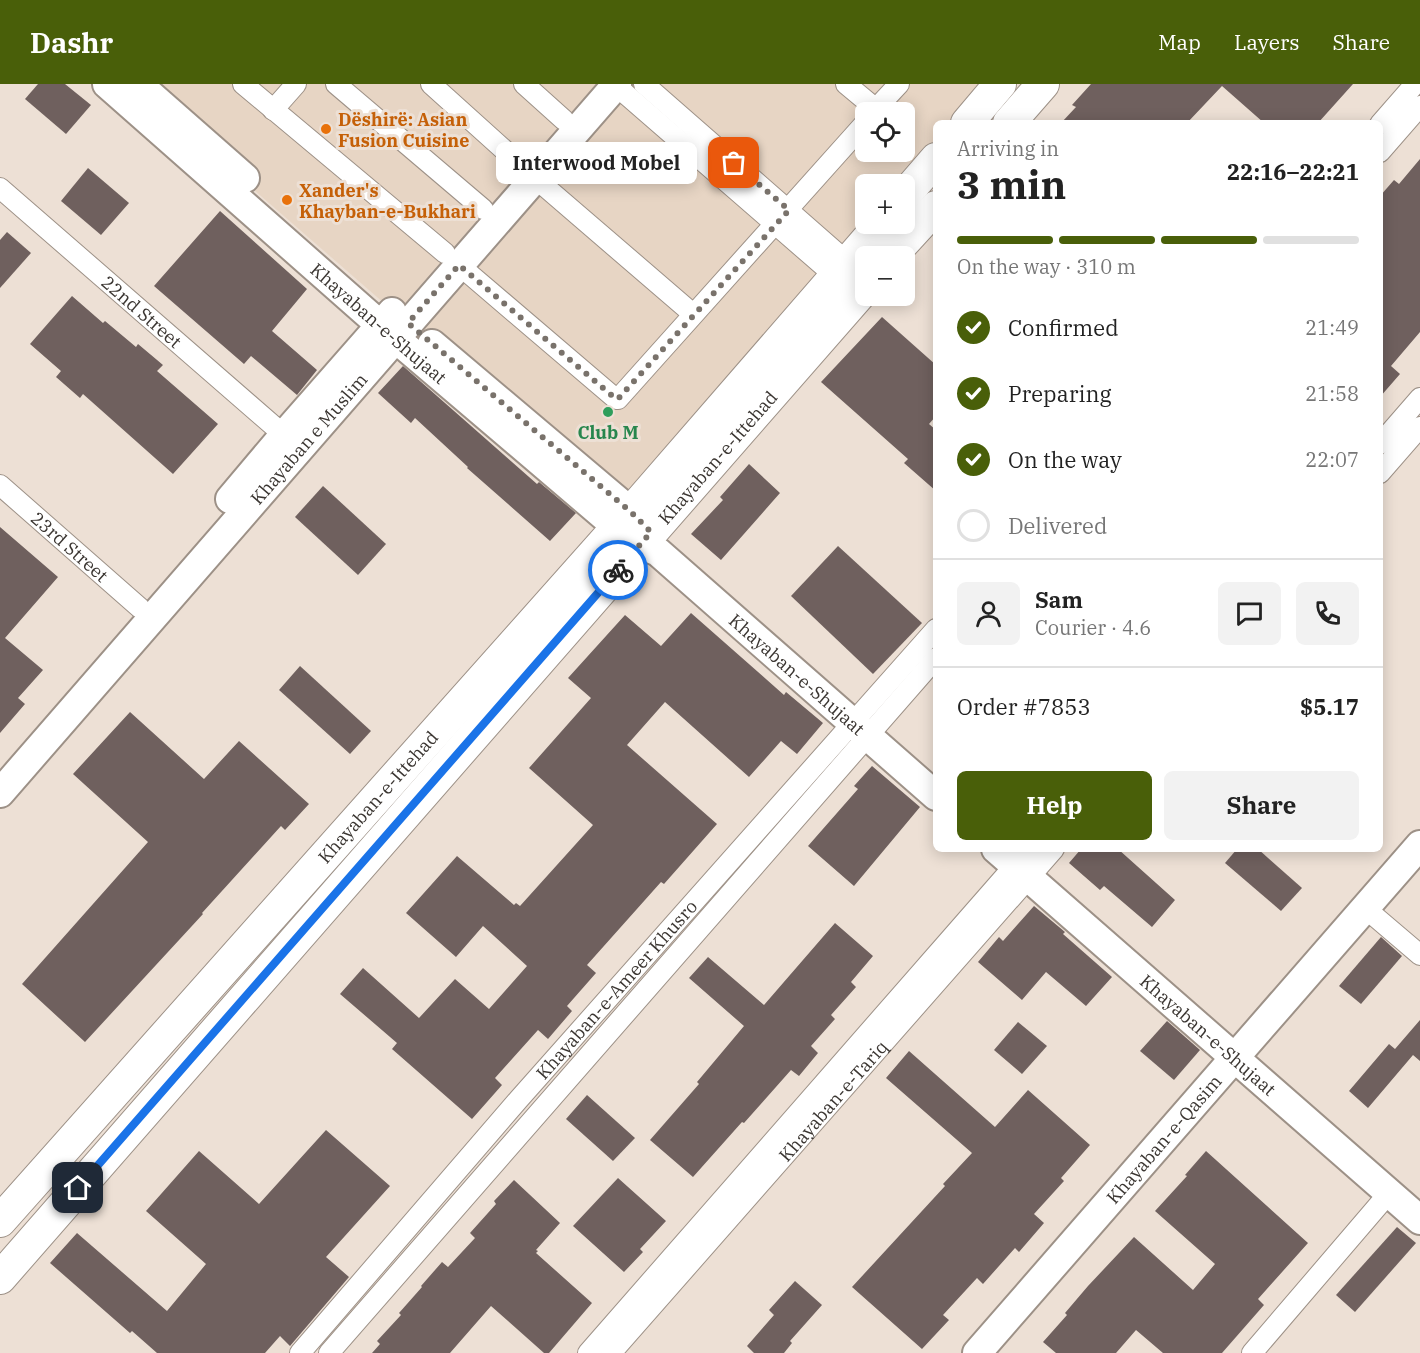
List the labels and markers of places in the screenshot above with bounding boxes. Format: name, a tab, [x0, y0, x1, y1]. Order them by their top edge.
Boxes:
place label: Dëshirë: Asian Fusion Cuisine	[338, 108, 469, 152]
marker: Dëshirë: Asian Fusion Cuisine	[319, 122, 333, 136]
pin	[708, 137, 759, 188]
callout: Interwood Mobel	[497, 142, 698, 184]
place label: Xander's Khayban-e-Bukhari	[299, 179, 476, 223]
marker: Xander's Khayban-e-Bukhari	[280, 193, 294, 207]
marker: Club M	[601, 405, 615, 419]
place label: Club M	[577, 421, 639, 444]
pin	[52, 1162, 103, 1213]

